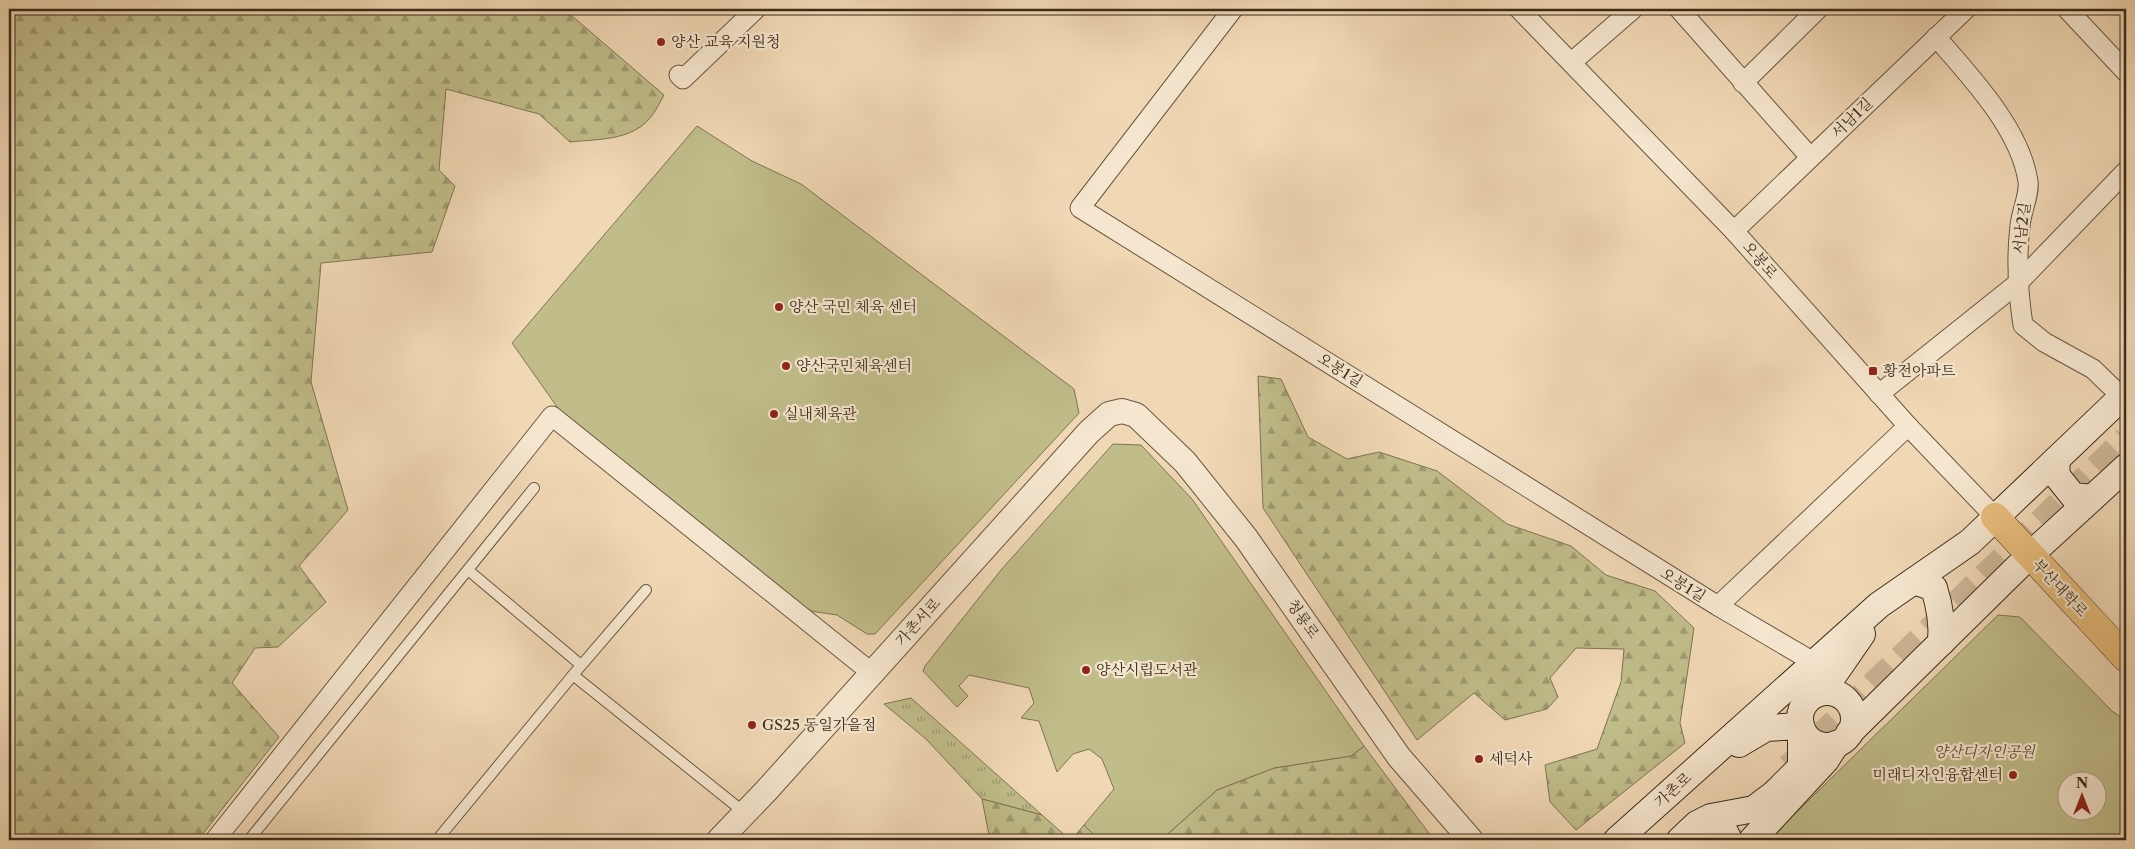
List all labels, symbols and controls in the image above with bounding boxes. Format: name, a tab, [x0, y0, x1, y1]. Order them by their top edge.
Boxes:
place label: 양산 교육 지원청	[671, 32, 780, 51]
marker: 양산 교육 지원청	[655, 36, 667, 48]
street label: 서남1길	[1827, 94, 1876, 142]
street label: 서남2길	[2009, 201, 2034, 255]
street label: 오봉로	[1739, 237, 1782, 283]
place label: 양산 국민 체육 센터	[789, 297, 917, 316]
marker: 양산 국민 체육 센터	[773, 301, 785, 313]
street label: 오봉1길	[1314, 348, 1366, 391]
place label: 양산국민체육센터	[796, 356, 912, 375]
marker: 양산국민체육센터	[780, 360, 792, 372]
place label: 황전아파트	[1883, 361, 1956, 380]
marker: 황전아파트	[1867, 365, 1879, 377]
place label: 실내체육관	[784, 404, 857, 423]
marker: 실내체육관	[768, 408, 780, 420]
street label: 부산대학로	[2029, 555, 2092, 621]
street label: 오봉1길	[1657, 563, 1709, 606]
street label: 가촌서로	[891, 593, 944, 650]
street label: 청룡로	[1283, 595, 1324, 642]
place label: 양산시립도서관	[1096, 660, 1198, 679]
marker: 양산시립도서관	[1080, 664, 1092, 676]
place label: GS25 동일가을점	[762, 715, 876, 734]
marker: GS25 동일가을점	[746, 719, 758, 731]
park label: 양산디자인공원	[1933, 742, 2036, 761]
place label: 세덕사	[1489, 749, 1533, 768]
marker: 세덕사	[1473, 753, 1485, 765]
place label: 미래디자인융합센터	[1873, 765, 2003, 784]
street label: 가촌로	[1650, 768, 1696, 811]
marker: 미래디자인융합센터	[2007, 769, 2019, 781]
north arrow	[2058, 772, 2108, 822]
text: N	[2076, 774, 2088, 792]

